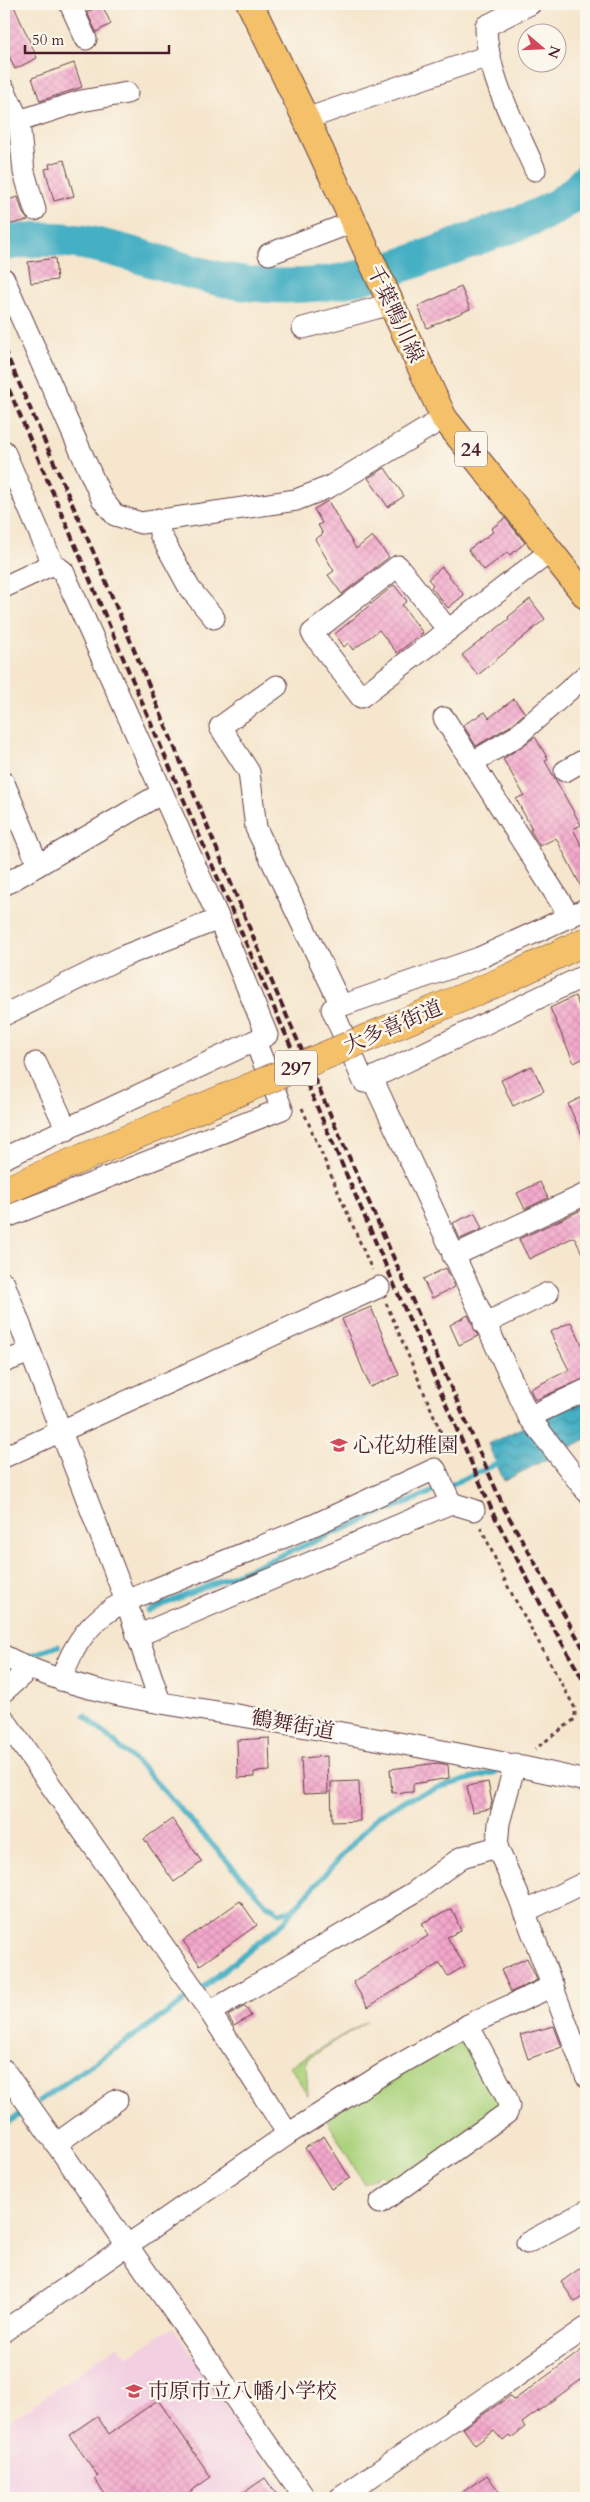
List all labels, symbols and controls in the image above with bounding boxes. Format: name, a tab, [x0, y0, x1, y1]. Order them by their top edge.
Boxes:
scale bar	[25, 22, 169, 54]
north arrow	[518, 22, 568, 72]
text: 50 m	[32, 30, 64, 50]
text: N	[543, 43, 565, 61]
street label: 千葉鴨川線	[360, 260, 430, 368]
road number: 24	[455, 432, 487, 466]
street label: 大多喜街道	[339, 993, 447, 1061]
road number: 297	[275, 1050, 317, 1086]
place label: 心花幼稚園	[353, 1431, 458, 1460]
school or university icon: 心花幼稚園	[329, 1435, 349, 1455]
street label: 鶴舞街道	[249, 1703, 337, 1747]
place label: 市原市立八幡小学校	[148, 2377, 337, 2406]
school or university icon: 市原市立八幡小学校	[124, 2381, 144, 2401]

